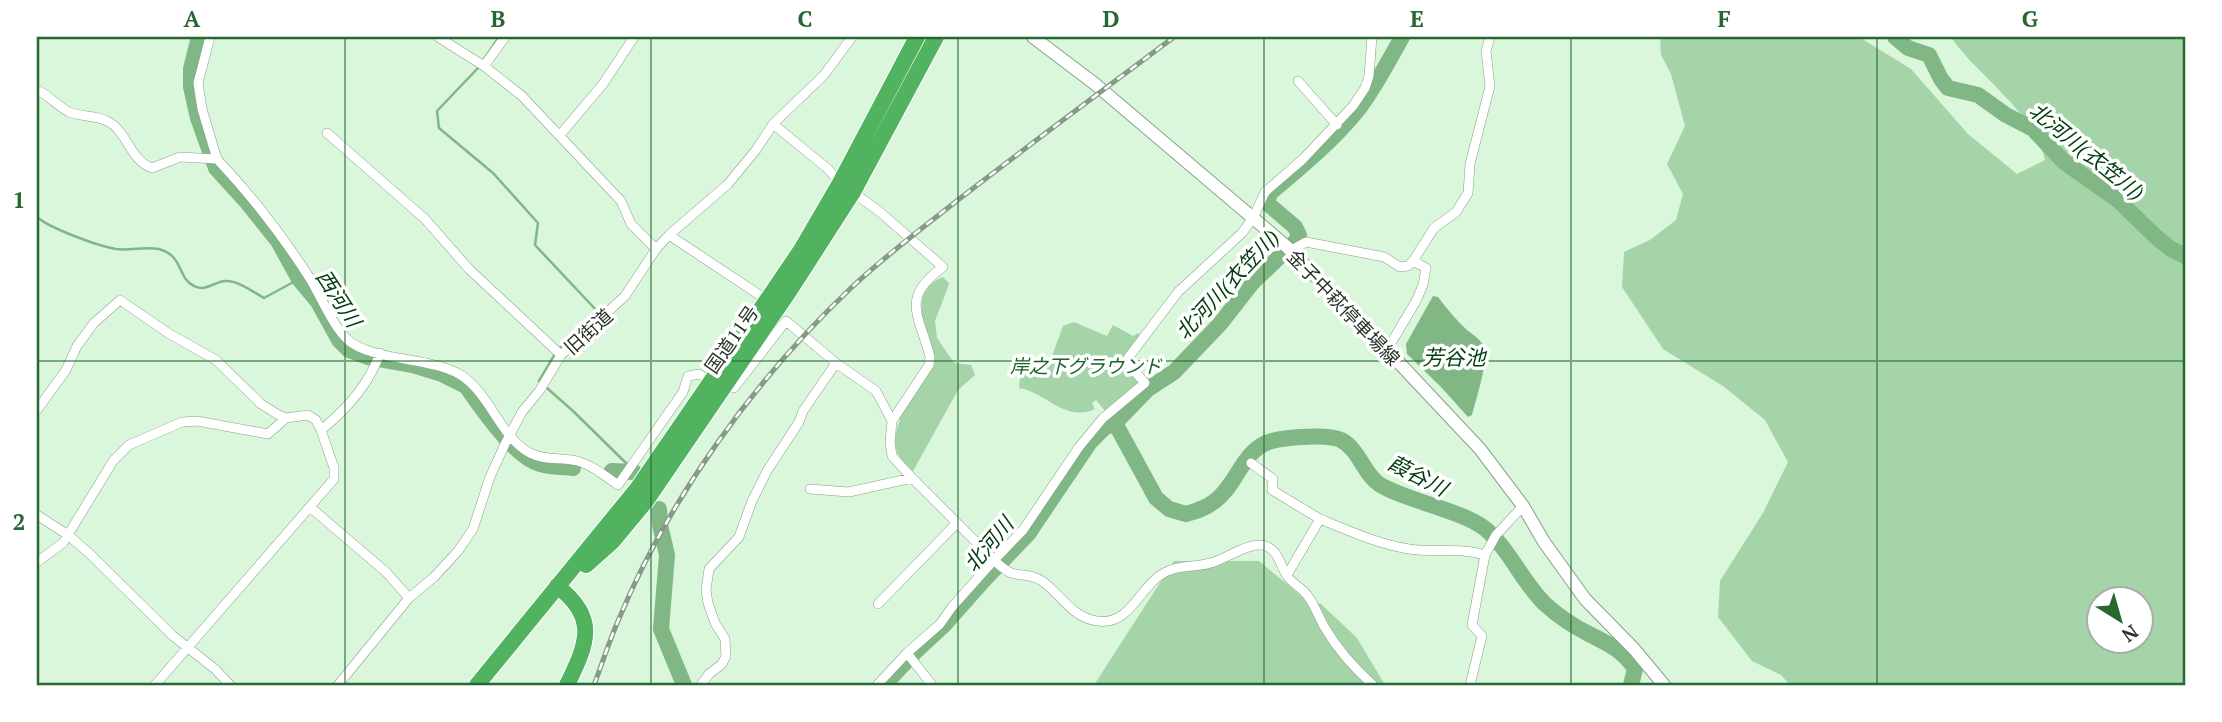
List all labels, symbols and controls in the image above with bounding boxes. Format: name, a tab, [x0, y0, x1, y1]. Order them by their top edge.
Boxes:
text: A	[184, 3, 201, 34]
text: B	[491, 3, 506, 34]
text: C	[798, 3, 813, 34]
text: D	[1103, 3, 1120, 34]
text: E	[1410, 3, 1424, 34]
text: F	[1717, 3, 1731, 34]
text: G	[2022, 3, 2039, 34]
water label: 北河川(衣笠川)	[2024, 96, 2150, 206]
text: 1	[13, 184, 26, 215]
water label: 北河川(衣笠川)	[1169, 223, 1285, 345]
street label: 金子中萩停車場線	[1282, 244, 1406, 370]
water label: 西河川	[310, 264, 369, 334]
street label: 国道11号	[699, 300, 763, 378]
street label: 旧街道	[558, 303, 618, 359]
water label: 芳谷池	[1423, 343, 1487, 371]
park label: 岸之下グラウンド	[1010, 353, 1163, 378]
water label: 葭谷川	[1384, 448, 1454, 503]
text: 2	[13, 506, 26, 537]
water label: 北河川	[957, 509, 1020, 577]
north arrow	[2086, 586, 2156, 656]
text: N	[2117, 620, 2144, 649]

